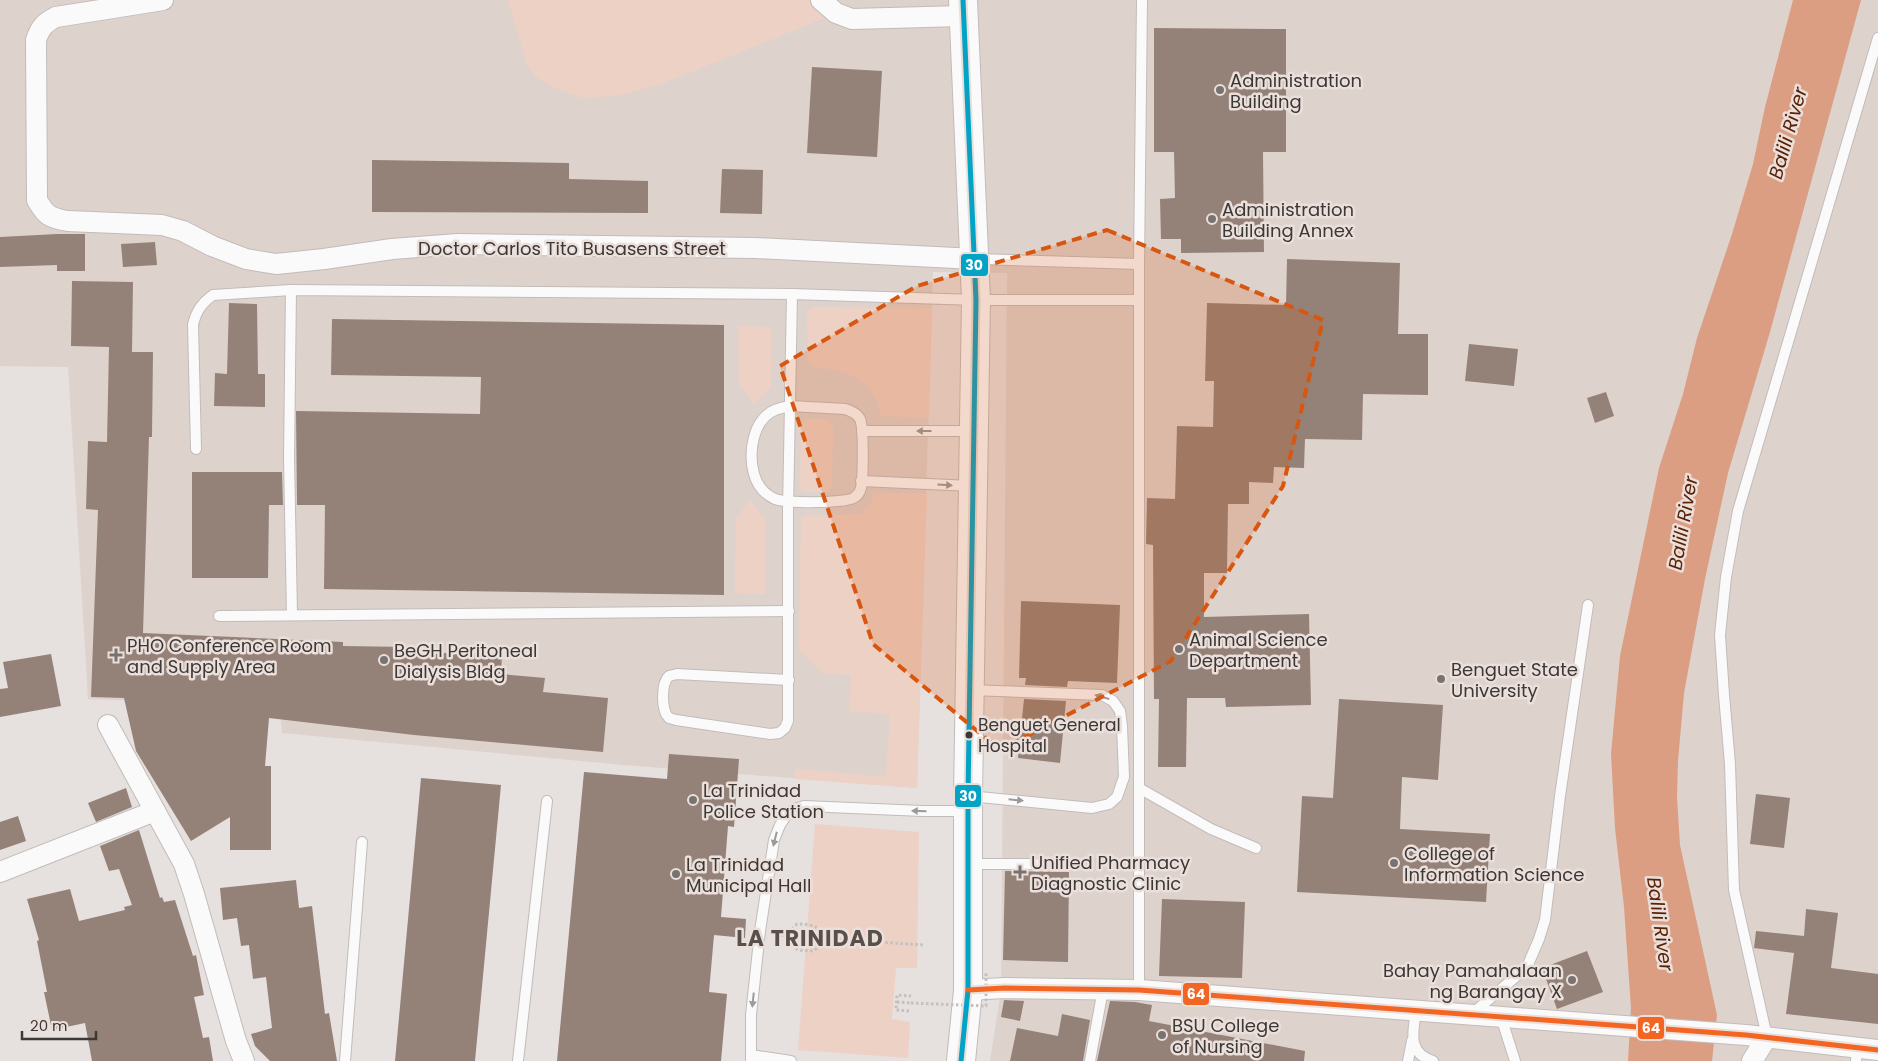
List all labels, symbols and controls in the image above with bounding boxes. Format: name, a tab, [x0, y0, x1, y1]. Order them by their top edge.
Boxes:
place label: Administration Building	[1230, 68, 1362, 114]
water label: Balili River	[1762, 83, 1814, 182]
marker: Administration Building	[1214, 84, 1226, 96]
place label: Administration Building Annex	[1222, 197, 1354, 243]
marker: Administration Building Annex	[1206, 213, 1218, 225]
street label: Doctor Carlos Tito Busasens Street	[418, 236, 726, 261]
line badge: 30	[960, 253, 989, 277]
text: 30	[965, 255, 983, 275]
one-way arrow	[916, 427, 932, 435]
water label: Balili River	[1661, 473, 1705, 572]
one-way arrow	[937, 481, 953, 489]
place label: Animal Science Department	[1189, 627, 1328, 673]
place label: PHO Conference Room and Supply Area	[127, 633, 332, 679]
place label: BeGH Peritoneal Dialysis Bldg	[394, 638, 538, 684]
marker: Animal Science Department	[1173, 643, 1185, 655]
marker: PHO Conference Room and Supply Area	[109, 648, 123, 662]
marker: BeGH Peritoneal Dialysis Bldg	[378, 654, 390, 666]
place label: Benguet State University	[1451, 657, 1578, 703]
marker: Benguet State University	[1435, 673, 1447, 685]
one-way arrow	[1094, 693, 1109, 701]
place label: Benguet General Hospital	[978, 713, 1121, 758]
marker: Benguet General Hospital	[964, 730, 974, 740]
place label: La Trinidad Police Station	[703, 778, 824, 824]
line badge: 30	[954, 784, 982, 808]
text: 30	[959, 786, 977, 806]
marker: La Trinidad Police Station	[687, 794, 699, 806]
one-way arrow	[1009, 796, 1025, 804]
one-way arrow	[911, 806, 927, 814]
one-way arrow	[771, 832, 779, 847]
place label: College of Information Science	[1404, 841, 1584, 887]
place label: Unified Pharmacy Diagnostic Clinic	[1031, 850, 1190, 896]
place label: La Trinidad Municipal Hall	[686, 852, 811, 898]
marker: College of Information Science	[1388, 857, 1400, 869]
marker: Unified Pharmacy Diagnostic Clinic	[1013, 865, 1027, 879]
marker: La Trinidad Municipal Hall	[670, 868, 682, 880]
water label: Balili River	[1640, 875, 1680, 974]
district label: LA TRINIDAD	[736, 923, 884, 954]
place label: Bahay Pamahalaan ng Barangay X	[1383, 958, 1562, 1004]
marker: Bahay Pamahalaan ng Barangay X	[1566, 974, 1578, 986]
line badge: 64	[1182, 982, 1210, 1006]
text: 64	[1187, 984, 1205, 1004]
one-way arrow	[749, 992, 757, 1008]
scale bar	[22, 1008, 96, 1040]
place label: BSU College of Nursing	[1172, 1013, 1279, 1059]
text: 20 m	[30, 1015, 68, 1036]
line badge: 64	[1637, 1016, 1665, 1040]
text: 64	[1642, 1018, 1660, 1038]
marker: BSU College of Nursing	[1156, 1029, 1168, 1041]

